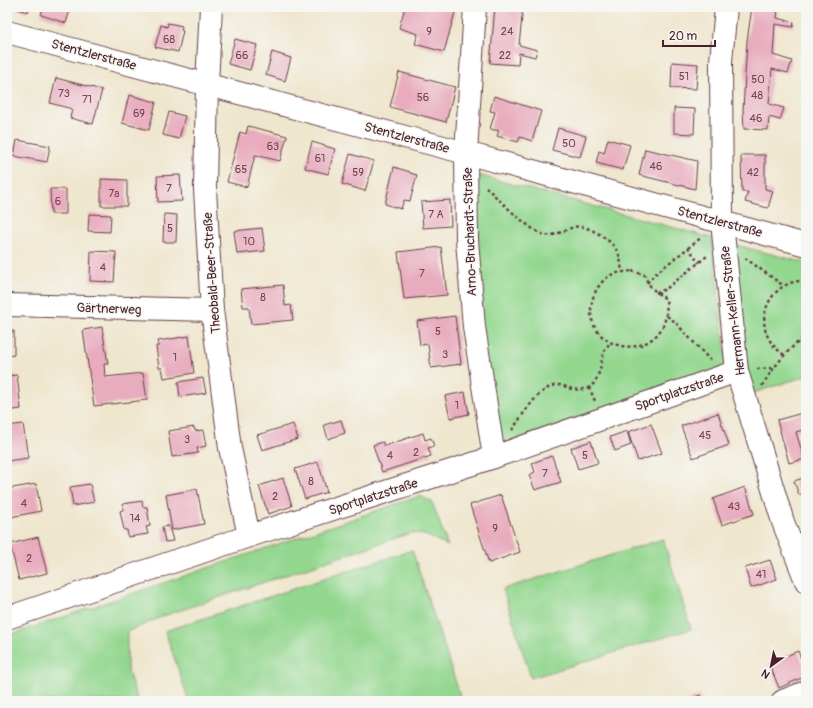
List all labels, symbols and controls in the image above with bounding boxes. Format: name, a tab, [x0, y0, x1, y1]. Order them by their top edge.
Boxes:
scale bar	[663, 22, 715, 48]
house number: 9	[426, 25, 432, 38]
house number: 24	[501, 25, 514, 38]
text: 20 m	[669, 29, 698, 44]
house number: 68	[163, 33, 175, 46]
street label: Stentzlerstraße	[49, 36, 139, 74]
house number: 66	[236, 49, 248, 62]
house number: 22	[499, 49, 511, 62]
house number: 51	[679, 70, 689, 83]
house number: 50	[751, 73, 765, 86]
house number: 73	[58, 87, 70, 100]
house number: 48	[751, 89, 763, 102]
house number: 56	[417, 91, 429, 104]
house number: 71	[82, 93, 92, 106]
house number: 69	[133, 107, 145, 120]
house number: 46	[750, 112, 762, 125]
street label: Stentzlerstraße	[362, 119, 452, 157]
house number: 50	[562, 137, 576, 150]
house number: 63	[267, 140, 279, 153]
house number: 61	[315, 152, 325, 165]
house number: 46	[650, 160, 662, 173]
house number: 65	[235, 163, 247, 176]
house number: 59	[352, 166, 364, 179]
house number: 42	[747, 166, 759, 179]
street label: Arno-Bruchardt-Straße	[460, 167, 480, 297]
house number: 7	[166, 182, 172, 195]
house number: 7a	[109, 187, 119, 200]
house number: 6	[55, 195, 61, 208]
street label: Stentzlerstraße	[675, 203, 765, 241]
house number: 7 A	[428, 208, 444, 221]
street label: Theobald-Beer-Straße	[200, 211, 224, 334]
house number: 5	[167, 222, 173, 235]
house number: 10	[243, 235, 255, 248]
street label: Hermann-Keller-Straße	[717, 245, 749, 376]
house number: 4	[100, 261, 107, 274]
house number: 7	[419, 267, 425, 280]
house number: 8	[260, 291, 266, 304]
street label: Gärtnerweg	[76, 300, 142, 318]
house number: 5	[435, 325, 441, 338]
house number: 3	[442, 348, 448, 361]
house number: 1	[173, 351, 177, 364]
street label: Sportplatzstraße	[633, 369, 726, 415]
house number: 1	[455, 399, 459, 412]
house number: 45	[699, 429, 711, 442]
house number: 3	[184, 433, 190, 446]
house number: 2	[413, 446, 419, 459]
house number: 4	[387, 449, 394, 462]
house number: 5	[582, 449, 588, 462]
house number: 7	[542, 467, 548, 480]
house number: 8	[308, 475, 314, 488]
street label: Sportplatzstraße	[327, 475, 420, 519]
house number: 2	[272, 490, 278, 503]
house number: 4	[21, 497, 28, 510]
house number: 43	[728, 500, 740, 513]
house number: 14	[130, 512, 141, 525]
house number: 9	[492, 522, 498, 535]
house number: 2	[26, 552, 32, 565]
house number: 41	[756, 568, 766, 581]
north arrow	[751, 646, 791, 686]
text: N	[759, 666, 772, 681]

